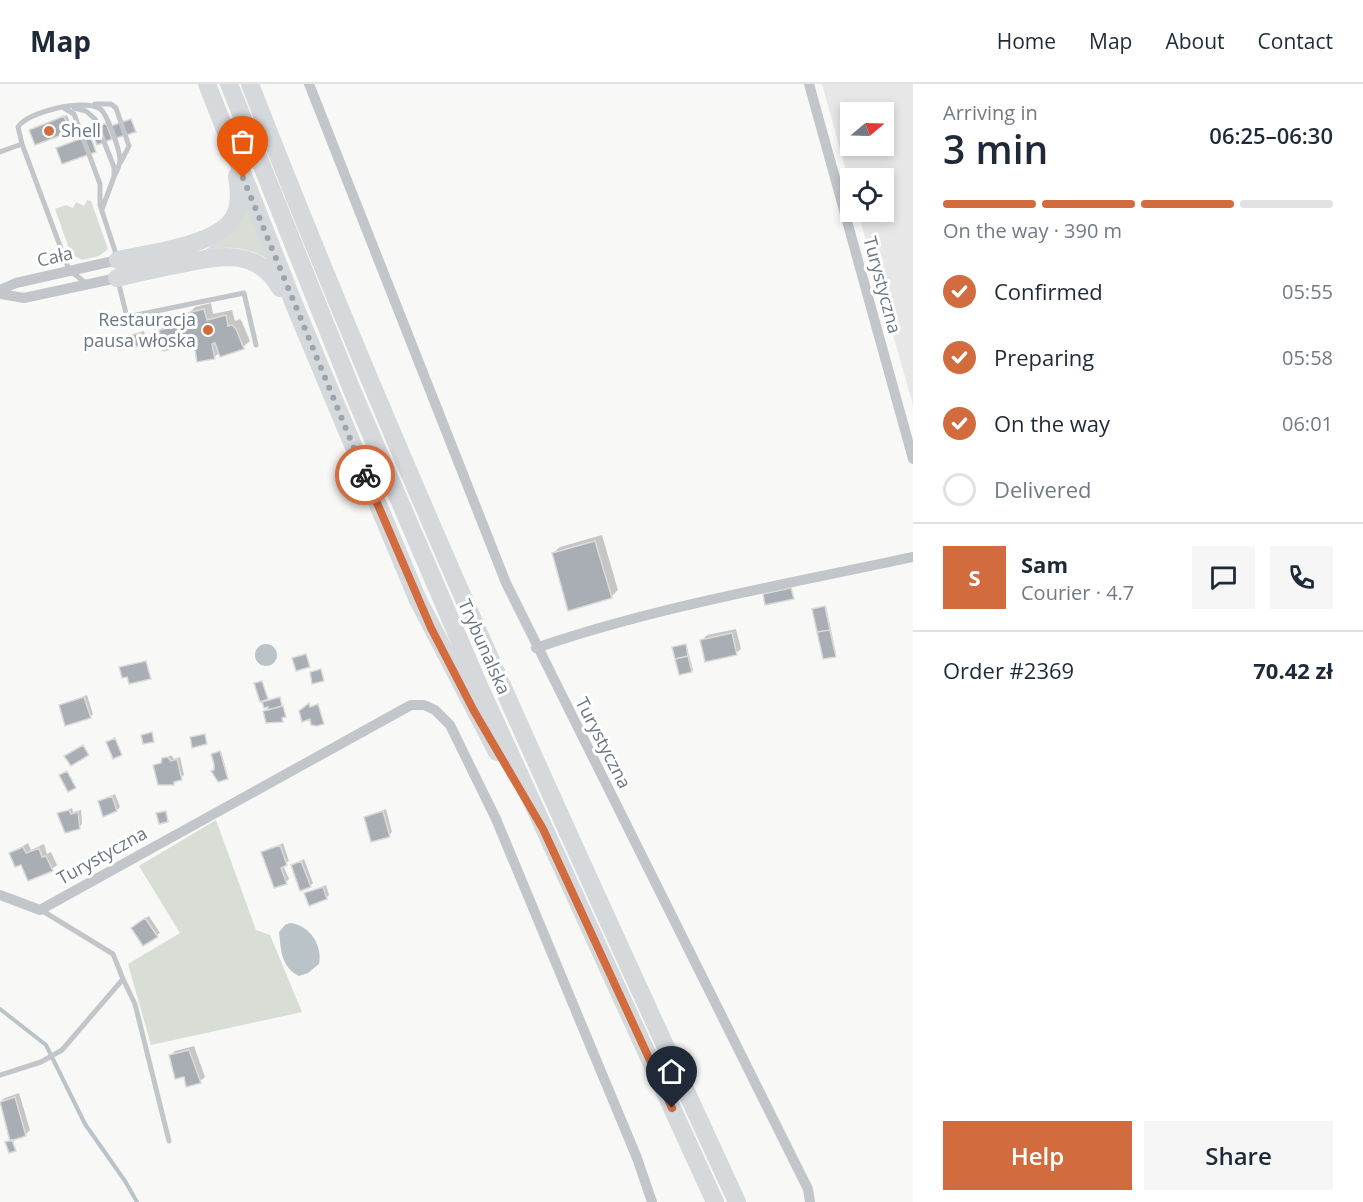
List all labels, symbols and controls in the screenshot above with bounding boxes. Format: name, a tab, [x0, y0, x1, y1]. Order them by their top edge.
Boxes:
text: Map	[30, 22, 91, 60]
text: Home	[997, 27, 1056, 55]
text: Map	[1089, 27, 1132, 55]
text: About	[1165, 27, 1225, 55]
text: Contact	[1258, 27, 1333, 55]
text: Arriving in	[943, 99, 1038, 126]
north arrow	[840, 102, 894, 156]
map controls	[840, 102, 894, 222]
pin	[217, 116, 268, 178]
place label: Shell	[61, 118, 101, 142]
text: 06:25–06:30	[1209, 120, 1333, 150]
text: 3 min	[943, 122, 1048, 175]
marker: Shell	[42, 124, 56, 138]
icon: bag	[226, 125, 259, 158]
button: locate	[840, 168, 894, 222]
text: On the way · 390 m	[943, 217, 1122, 244]
street label: Turystyczna	[859, 234, 907, 336]
street label: Cała	[35, 240, 75, 272]
icon: check	[943, 275, 976, 308]
text: Confirmed	[994, 276, 1103, 306]
text: 05:55	[1282, 278, 1333, 305]
place label: Restauracja pausa włoska	[83, 307, 196, 352]
marker: Restauracja pausa włoska	[201, 323, 215, 337]
icon: check	[943, 341, 976, 374]
text: Preparing	[994, 342, 1094, 372]
text: 05:58	[1282, 344, 1333, 371]
icon: check	[943, 407, 976, 440]
text: On the way	[994, 408, 1110, 438]
text: 06:01	[1282, 410, 1333, 437]
courier	[335, 445, 395, 505]
icon: bike	[349, 459, 382, 492]
text: Delivered	[994, 474, 1092, 504]
button: chat	[1192, 546, 1255, 609]
button: phone	[1270, 546, 1333, 609]
text: Sam	[1021, 549, 1068, 579]
text: S	[968, 562, 981, 592]
text: Courier · 4.7	[1021, 579, 1134, 606]
street label: Trybunalska	[453, 595, 517, 698]
text: Order #2369	[943, 655, 1074, 685]
text: 70.42 zł	[1253, 655, 1333, 685]
street label: Turystyczna	[571, 693, 637, 792]
street label: Turystyczna	[52, 821, 151, 890]
pin	[646, 1046, 697, 1108]
icon: home	[655, 1055, 688, 1088]
button: Help	[943, 1121, 1132, 1190]
button: Share	[1144, 1121, 1333, 1190]

